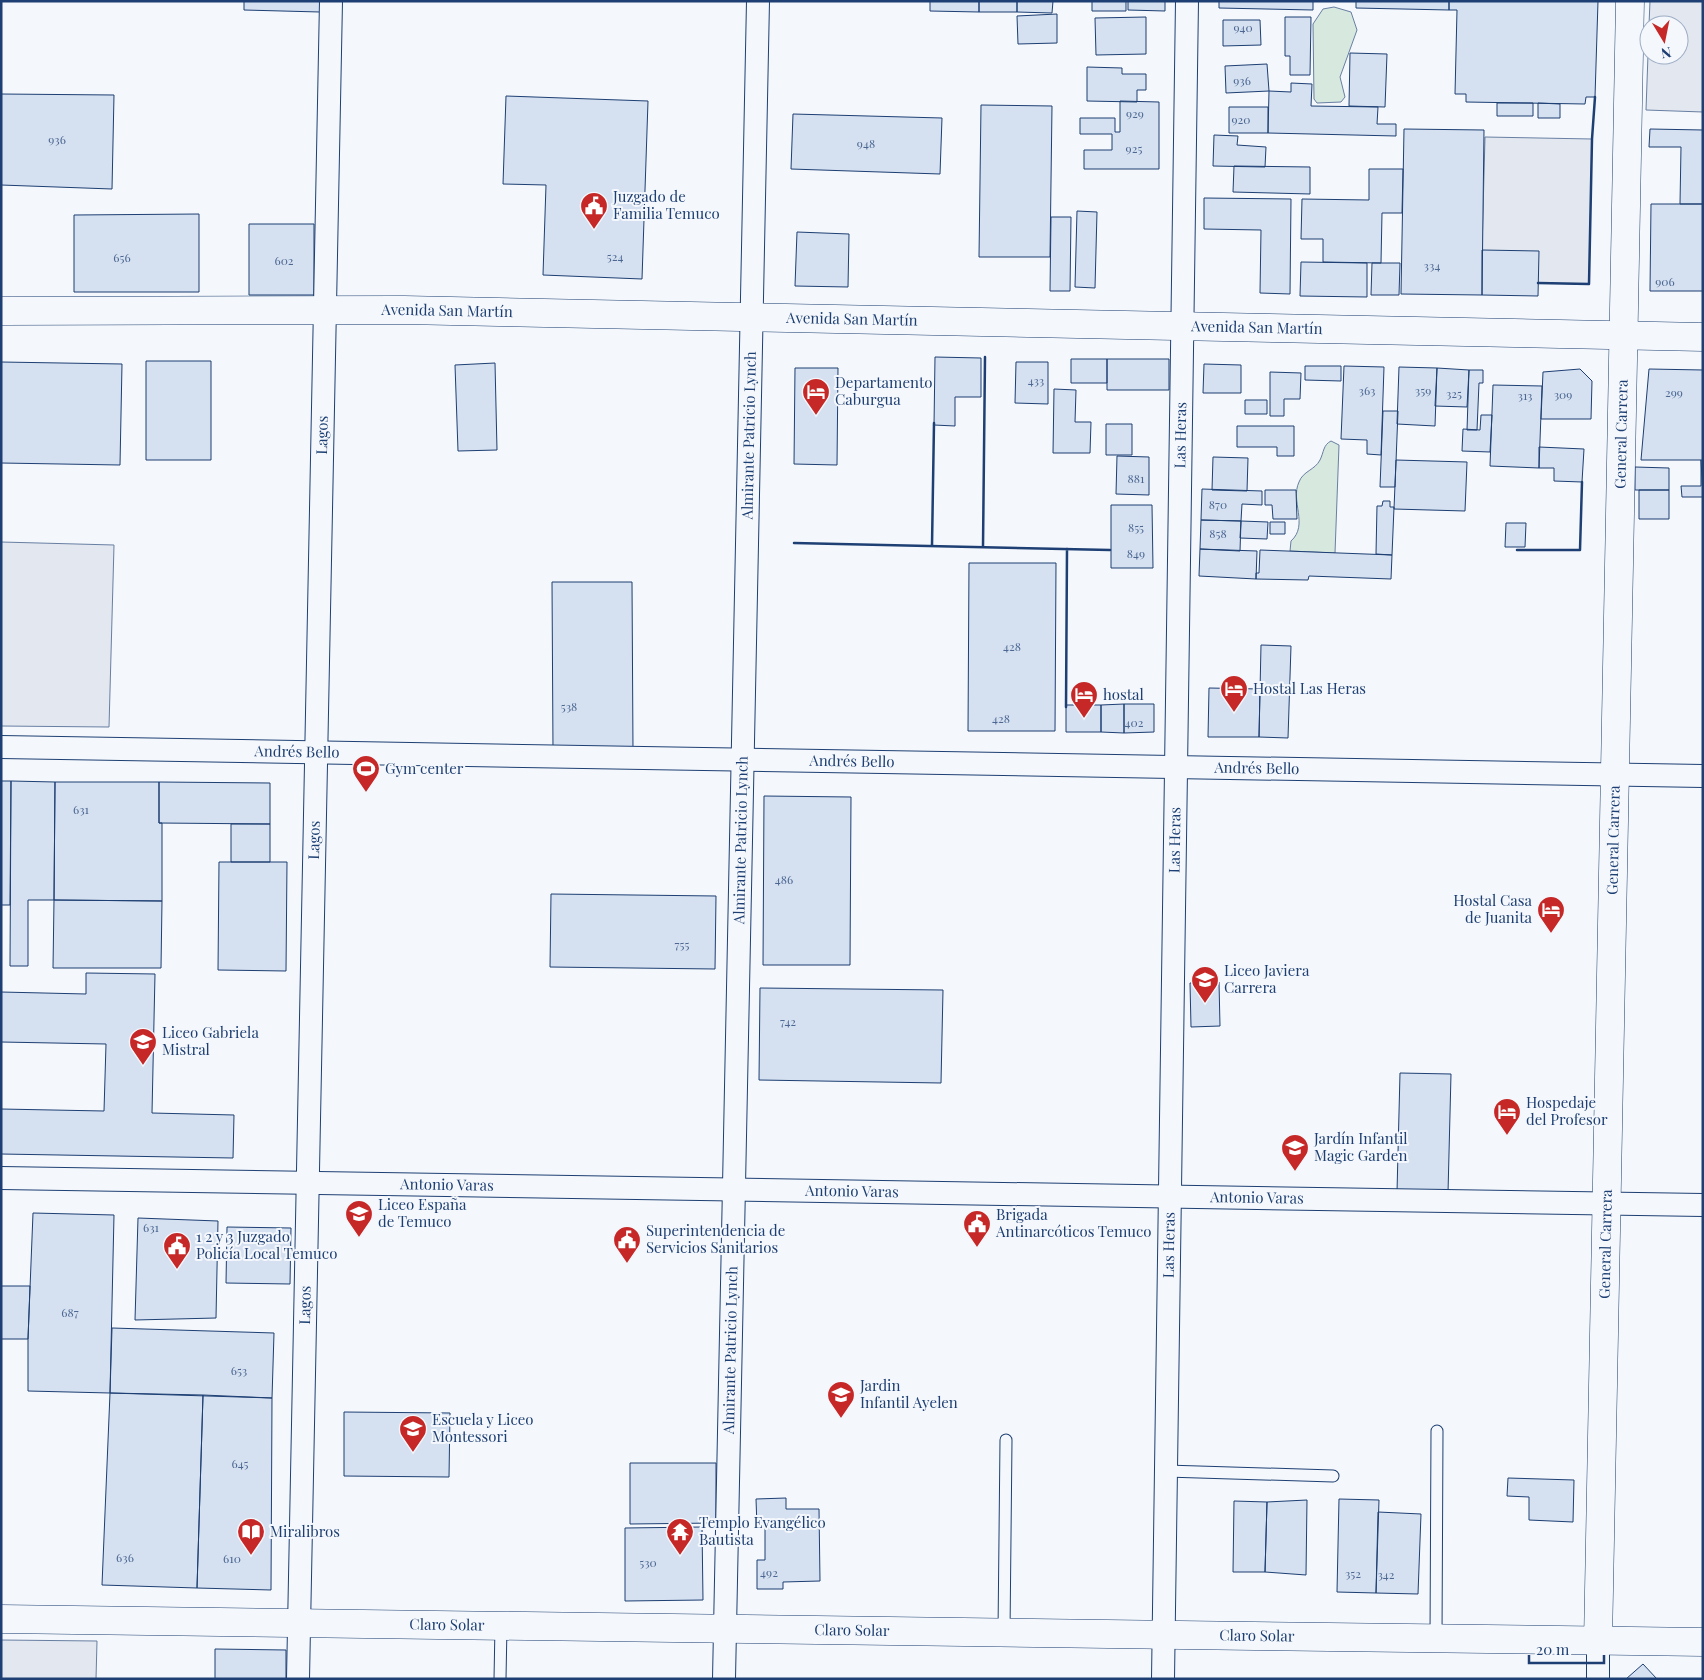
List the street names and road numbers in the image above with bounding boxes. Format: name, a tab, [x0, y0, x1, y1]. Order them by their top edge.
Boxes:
street label: Avenida San Martín	[380, 299, 513, 321]
street label: Avenida San Martín	[785, 307, 918, 330]
street label: Avenida San Martín	[1190, 315, 1323, 338]
street label: Almirante Patricio Lynch	[736, 351, 760, 520]
street label: General Carrera	[1609, 379, 1632, 489]
street label: Las Heras	[1169, 402, 1190, 468]
street label: Lagos	[311, 416, 332, 455]
street label: Andrés Bello	[253, 740, 340, 762]
street label: Andrés Bello	[808, 750, 895, 771]
street label: Almirante Patricio Lynch	[728, 756, 752, 925]
street label: Andrés Bello	[1213, 757, 1300, 778]
street label: General Carrera	[1602, 785, 1624, 895]
street label: Las Heras	[1164, 807, 1184, 873]
street label: Lagos	[303, 820, 324, 860]
street label: Antonio Varas	[399, 1173, 494, 1195]
street label: Antonio Varas	[804, 1180, 899, 1201]
street label: Antonio Varas	[1209, 1186, 1304, 1208]
street label: General Carrera	[1594, 1189, 1616, 1299]
street label: Las Heras	[1158, 1212, 1179, 1278]
street label: Almirante Patricio Lynch	[718, 1266, 741, 1435]
street label: Lagos	[294, 1285, 315, 1325]
street label: Claro Solar	[409, 1614, 485, 1635]
street label: Claro Solar	[814, 1619, 890, 1640]
street label: Claro Solar	[1219, 1624, 1295, 1645]

